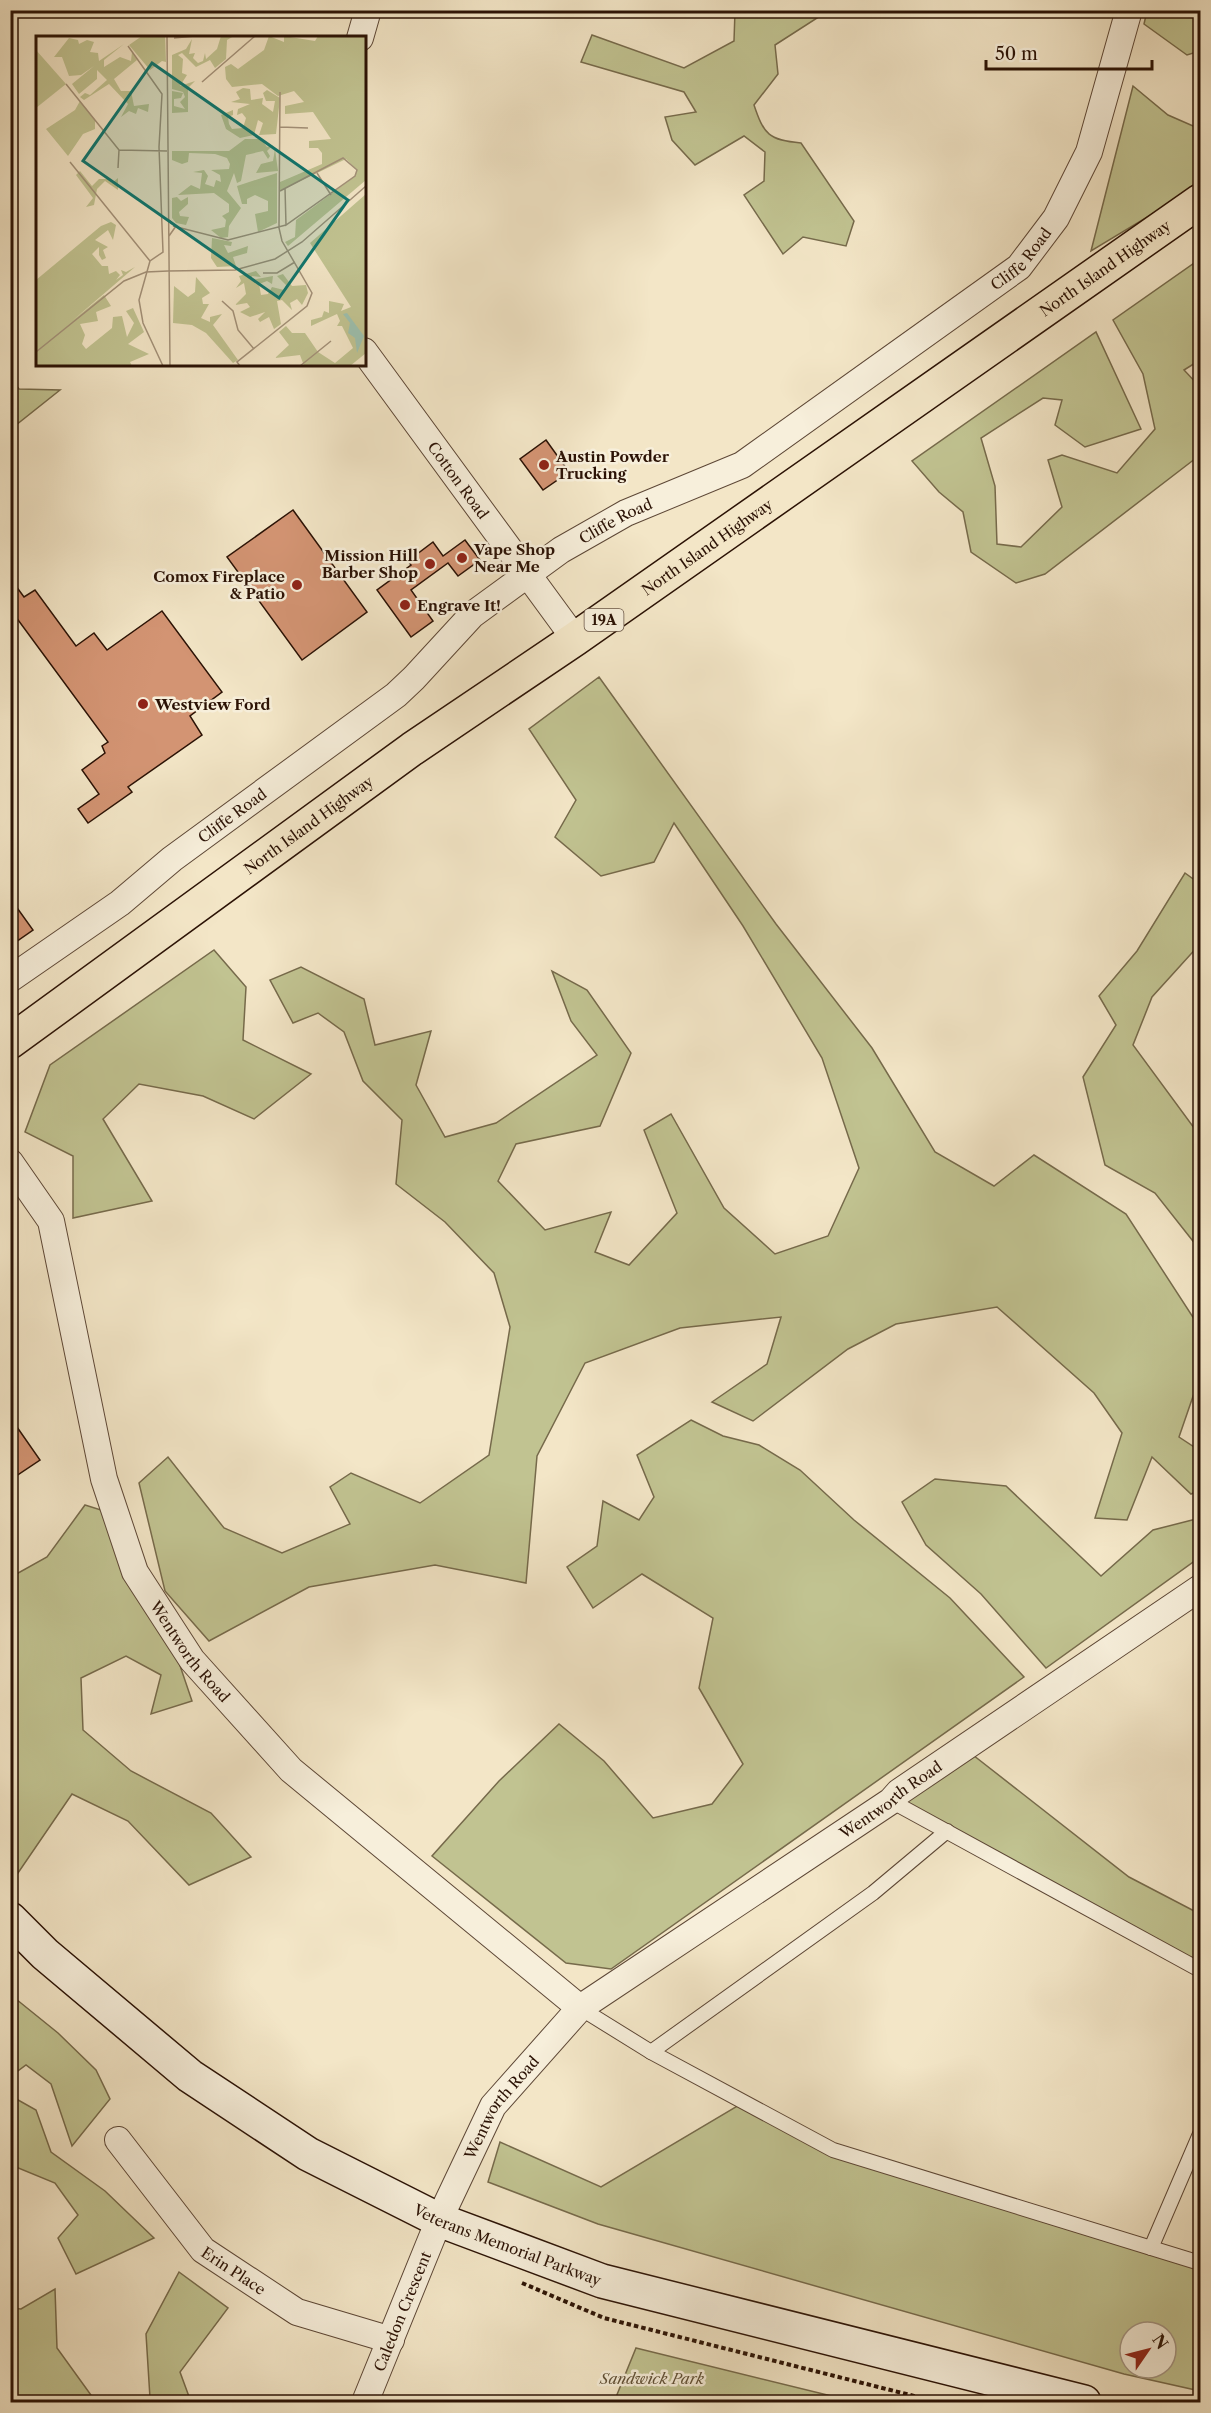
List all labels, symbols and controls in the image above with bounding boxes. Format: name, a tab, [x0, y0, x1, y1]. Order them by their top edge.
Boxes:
scale bar	[986, 33, 1152, 71]
inset map	[36, 36, 366, 366]
text: 50 m	[995, 43, 1038, 65]
street label: North Island Highway	[1036, 215, 1174, 320]
street label: Cliffe Road	[987, 224, 1055, 294]
street label: Cotton Road	[424, 438, 493, 522]
place label: Austin Powder Trucking	[555, 447, 670, 483]
marker: Austin Powder Trucking	[537, 458, 551, 472]
street label: Cliffe Road	[575, 494, 655, 547]
street label: North Island Highway	[638, 494, 776, 599]
place label: Vape Shop Near Me	[473, 540, 555, 576]
place label: Mission Hill Barber Shop	[322, 546, 418, 582]
marker: Vape Shop Near Me	[455, 551, 469, 565]
marker: Mission Hill Barber Shop	[423, 557, 437, 571]
place label: Comox Fireplace & Patio	[153, 567, 285, 603]
marker: Comox Fireplace & Patio	[290, 578, 304, 592]
place label: Engrave It!	[417, 596, 501, 615]
marker: Engrave It!	[398, 598, 412, 612]
road number: 19A	[584, 609, 624, 631]
place label: Westview Ford	[154, 695, 271, 714]
marker: Westview Ford	[136, 697, 150, 711]
street label: North Island Highway	[240, 771, 377, 878]
street label: Cliffe Road	[194, 784, 270, 847]
street label: Wentworth Road	[146, 1596, 234, 1706]
street label: Wentworth Road	[835, 1756, 945, 1843]
street label: Wentworth Road	[459, 2052, 543, 2163]
street label: Veterans Memorial Parkway	[410, 2199, 605, 2290]
street label: Erin Place	[198, 2242, 270, 2298]
street label: Caledon Crescent	[369, 2248, 435, 2374]
north arrow	[1118, 2320, 1178, 2380]
text: N	[1148, 2330, 1173, 2353]
park label: Sandwick Park	[599, 2369, 704, 2388]

